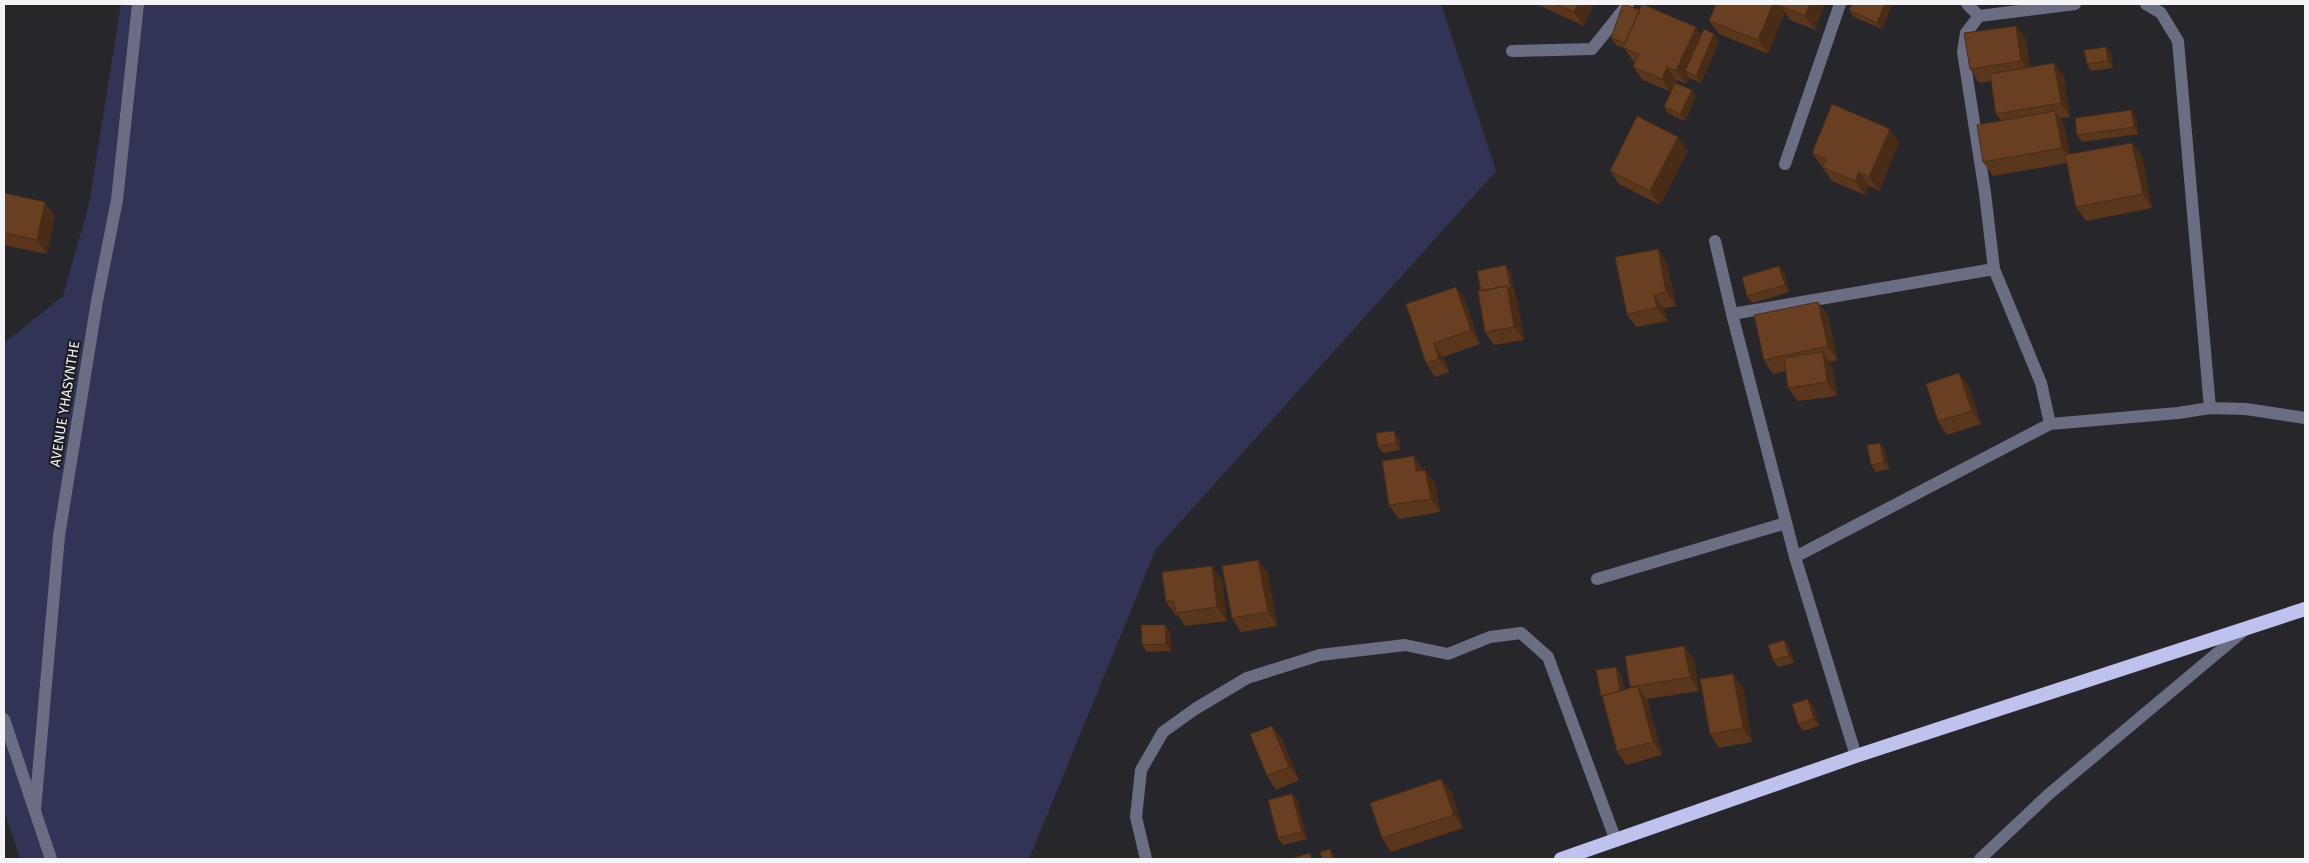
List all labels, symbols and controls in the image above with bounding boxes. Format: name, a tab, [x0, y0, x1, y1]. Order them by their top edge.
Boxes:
street label: AVENUE YHASYNTHE	[47, 340, 83, 468]

